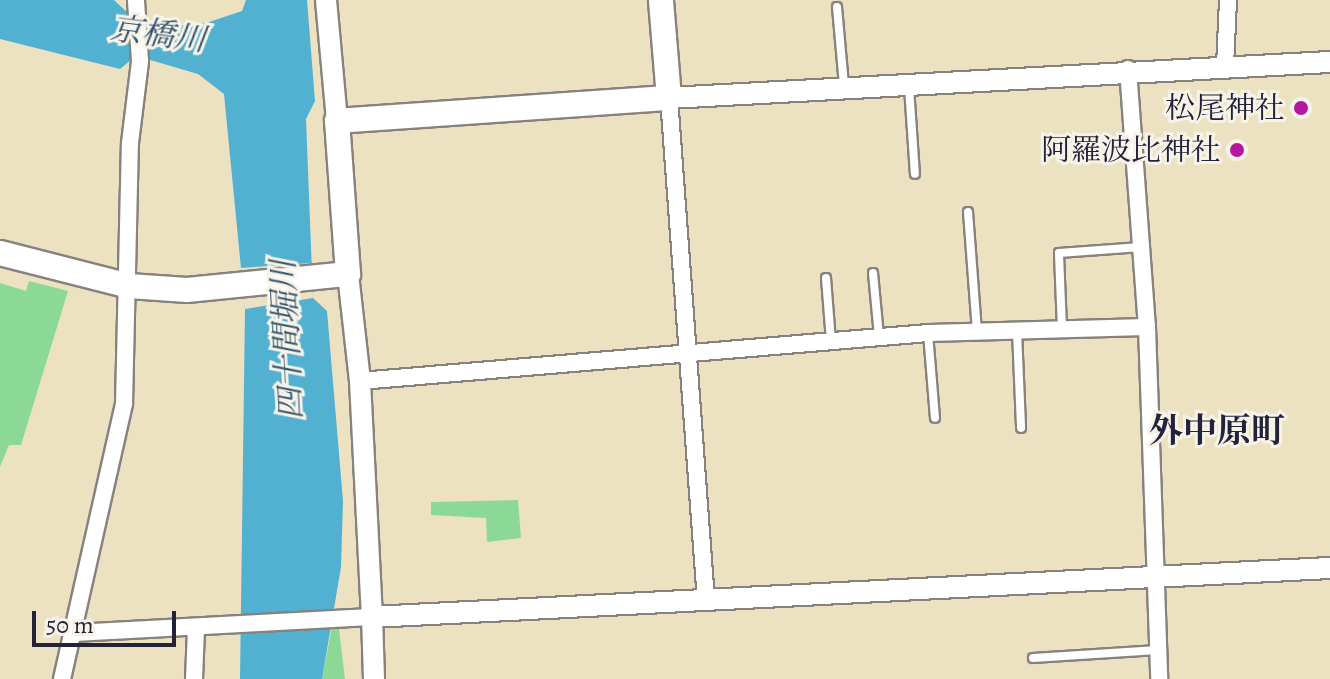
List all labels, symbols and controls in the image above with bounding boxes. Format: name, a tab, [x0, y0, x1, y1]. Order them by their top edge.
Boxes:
water label: 京橋川	[108, 9, 208, 59]
place label: 松尾神社	[1165, 90, 1285, 126]
marker: 松尾神社	[1292, 99, 1310, 117]
place label: 阿羅波比神社	[1041, 132, 1221, 168]
marker: 阿羅波比神社	[1228, 141, 1246, 159]
water label: 四十間堀川	[264, 259, 310, 421]
district label: 外中原町	[1149, 411, 1285, 451]
scale bar	[36, 595, 180, 645]
text: 50 m	[46, 609, 94, 641]

